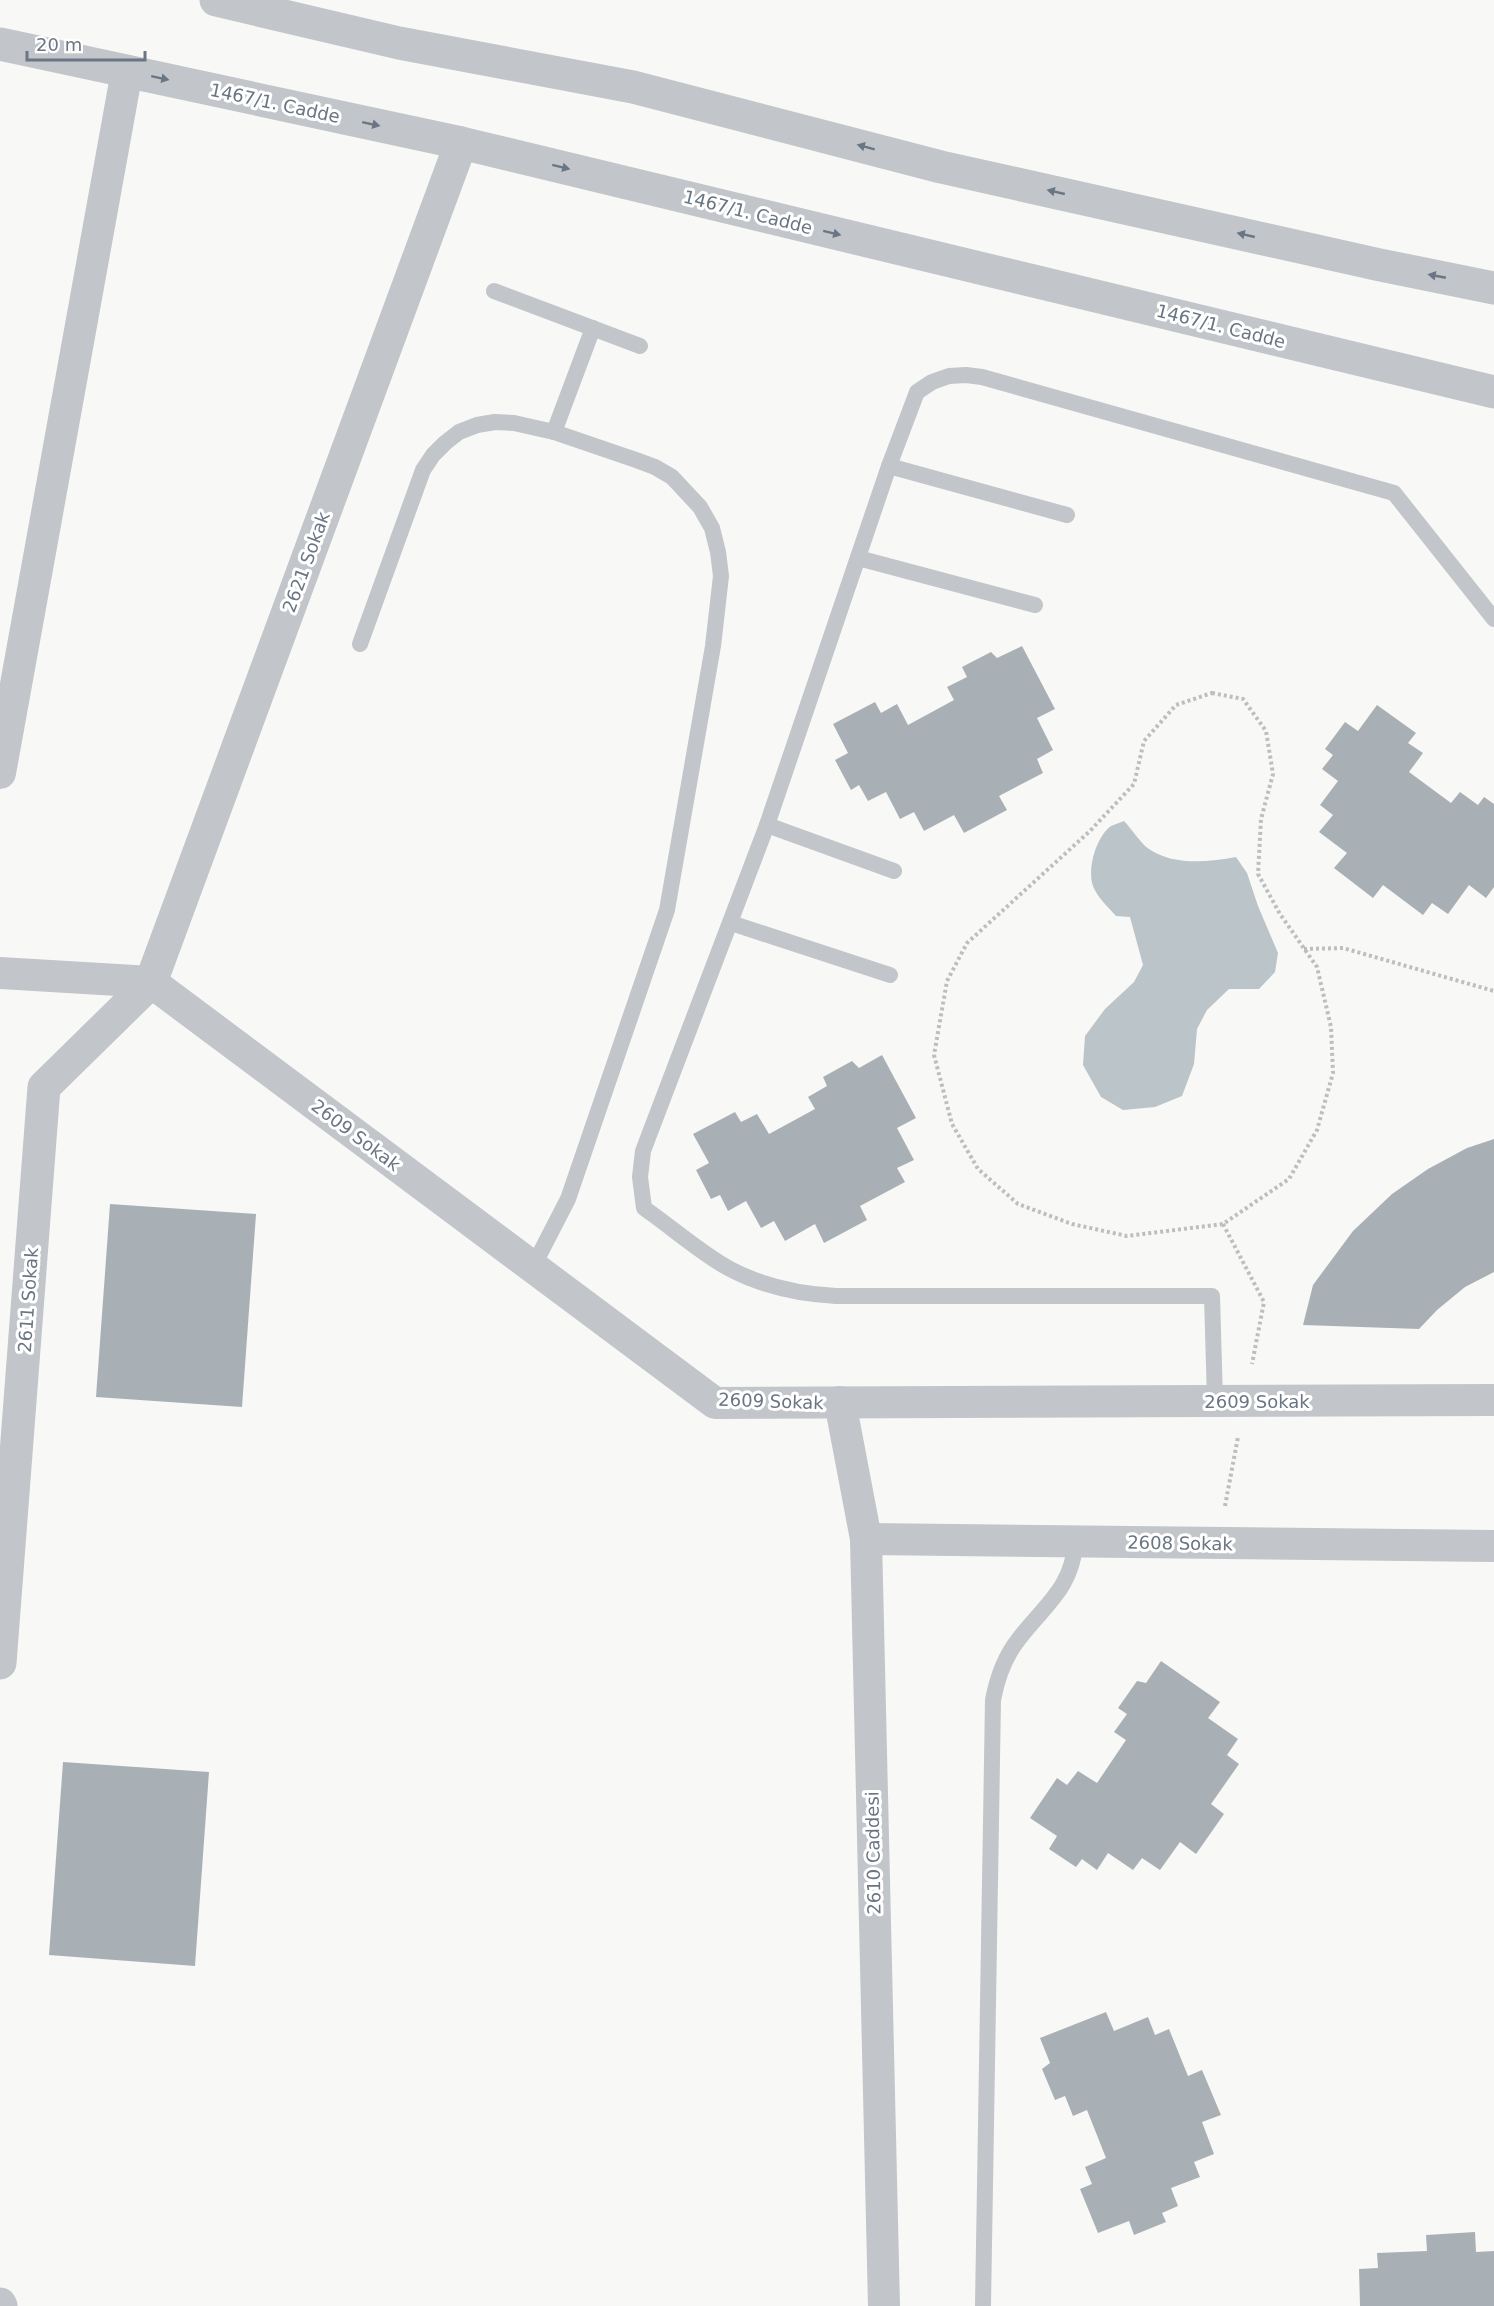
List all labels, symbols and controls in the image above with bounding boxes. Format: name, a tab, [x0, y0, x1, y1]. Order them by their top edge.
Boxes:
scale bar	[27, 24, 146, 62]
text: 20 m	[36, 34, 82, 55]
one-way arrow	[151, 74, 170, 83]
street label: 1467/1. Cadde	[208, 79, 342, 127]
one-way arrow	[362, 119, 380, 129]
one-way arrow	[857, 142, 875, 152]
one-way arrow	[552, 163, 570, 173]
street label: 1467/1. Cadde	[681, 186, 815, 238]
one-way arrow	[1046, 187, 1065, 197]
one-way arrow	[823, 228, 841, 238]
one-way arrow	[1236, 230, 1255, 239]
one-way arrow	[1427, 271, 1446, 280]
street label: 1467/1. Cadde	[1154, 300, 1288, 352]
street label: 2621 Sokak	[278, 508, 334, 615]
street label: 2609 Sokak	[308, 1095, 405, 1175]
street label: 2611 Sokak	[14, 1246, 42, 1353]
street label: 2609 Sokak	[718, 1389, 825, 1413]
street label: 2609 Sokak	[1204, 1391, 1310, 1412]
street label: 2608 Sokak	[1127, 1532, 1234, 1554]
street label: 2610 Caddesi	[861, 1791, 885, 1915]

